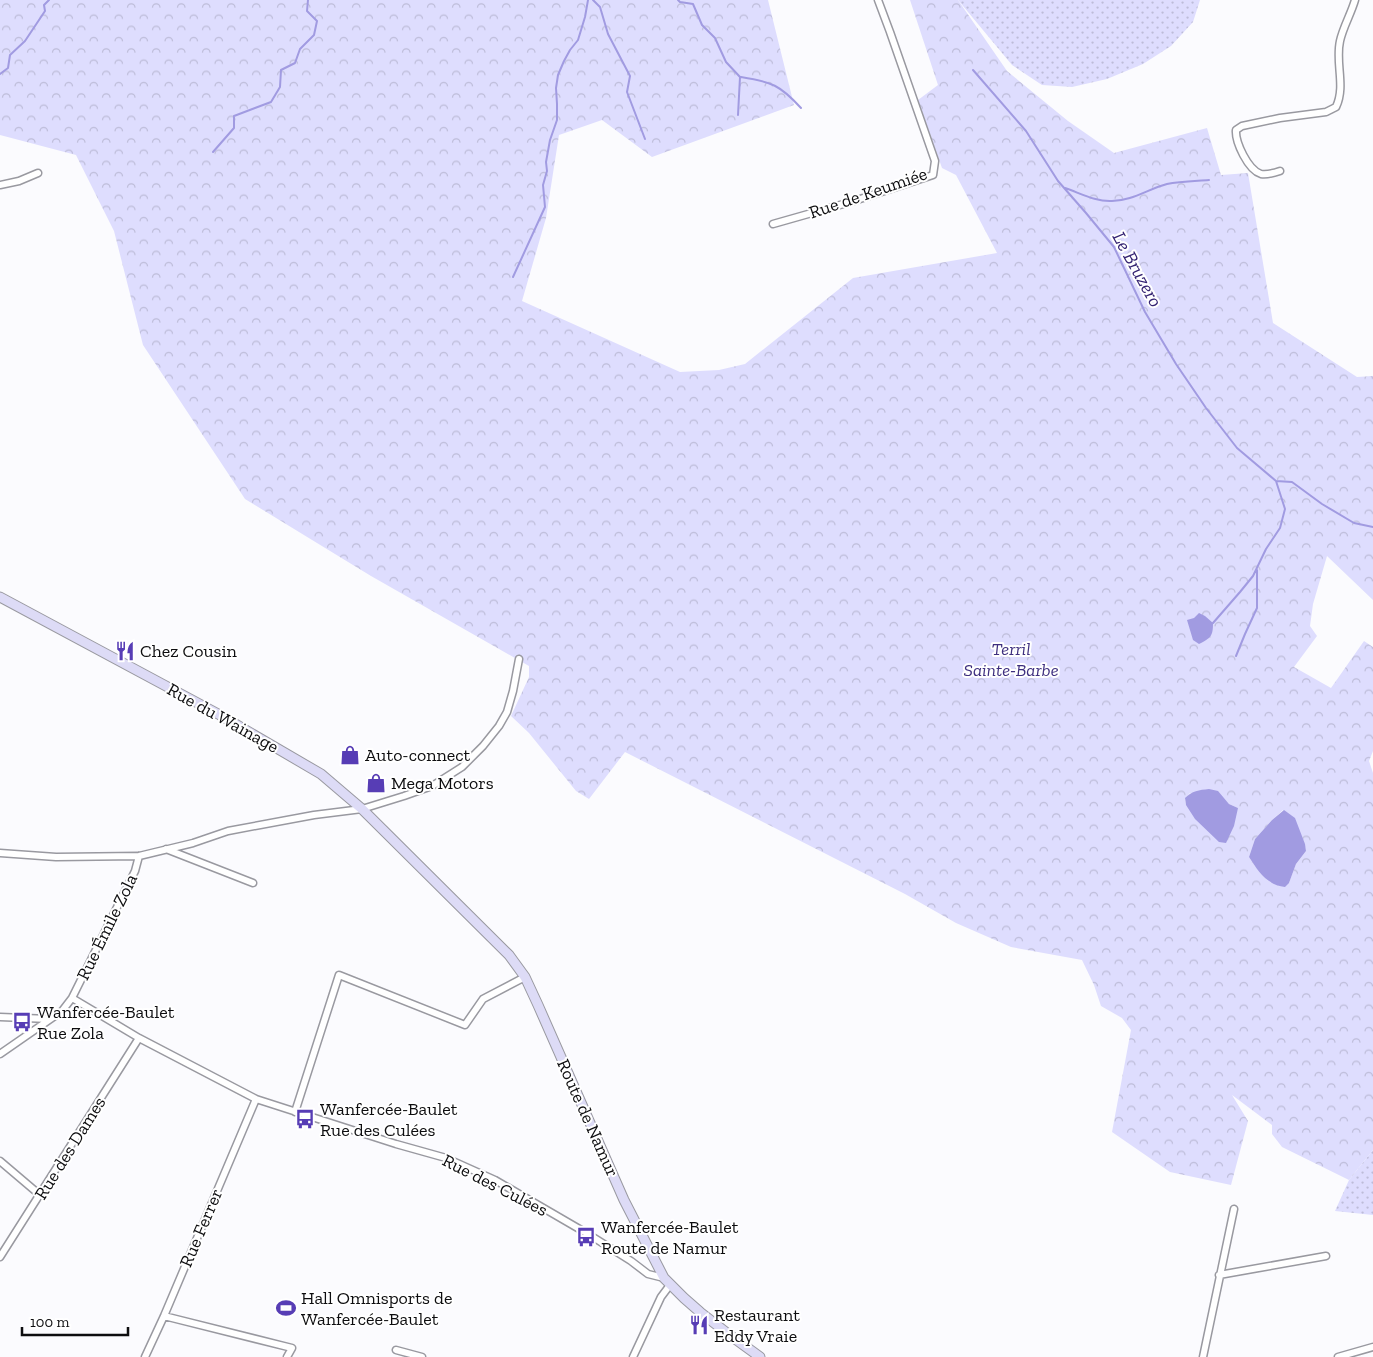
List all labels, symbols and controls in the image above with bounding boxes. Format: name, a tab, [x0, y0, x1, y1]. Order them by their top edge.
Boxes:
street label: Rue de Keumiée	[806, 163, 930, 223]
water label: Le Bruzero	[1108, 228, 1168, 311]
park label: Terril Sainte-Barbe	[963, 638, 1059, 681]
restaurant icon: Chez Cousin	[114, 640, 136, 662]
place label: Chez Cousin	[140, 640, 237, 662]
street label: Rue du Wainage	[163, 678, 283, 758]
shop icon: Auto-connect	[339, 744, 361, 766]
place label: Auto-connect	[365, 744, 471, 766]
shop icon: Mega Motors	[365, 772, 387, 794]
place label: Mega Motors	[391, 772, 494, 794]
street label: Rue Émile Zola	[72, 870, 142, 984]
place label: Wanfercée-Baulet Rue Zola	[37, 1001, 175, 1044]
bus stop icon: Wanfercée-Baulet Rue Zola	[11, 1011, 33, 1033]
street label: Route de Namur	[552, 1056, 624, 1180]
street label: Rue des Dames	[30, 1092, 110, 1204]
place label: Wanfercée-Baulet Rue des Culées	[320, 1098, 458, 1141]
bus stop icon: Wanfercée-Baulet Rue des Culées	[294, 1108, 316, 1130]
street label: Rue des Culées	[439, 1149, 551, 1221]
street label: Rue Ferrer	[175, 1185, 227, 1271]
place label: Wanfercée-Baulet Route de Namur	[601, 1216, 739, 1259]
bus stop icon: Wanfercée-Baulet Route de Namur	[575, 1226, 597, 1248]
place label: Hall Omnisports de Wanfercée-Baulet	[301, 1287, 452, 1330]
sports icon: Hall Omnisports de Wanfercée-Baulet	[275, 1297, 297, 1319]
scale bar	[22, 1304, 129, 1336]
place label: Restaurant Eddy Vraie	[714, 1304, 800, 1347]
text: 100 m	[30, 1313, 69, 1331]
restaurant icon: Restaurant Eddy Vraie	[688, 1314, 710, 1336]

